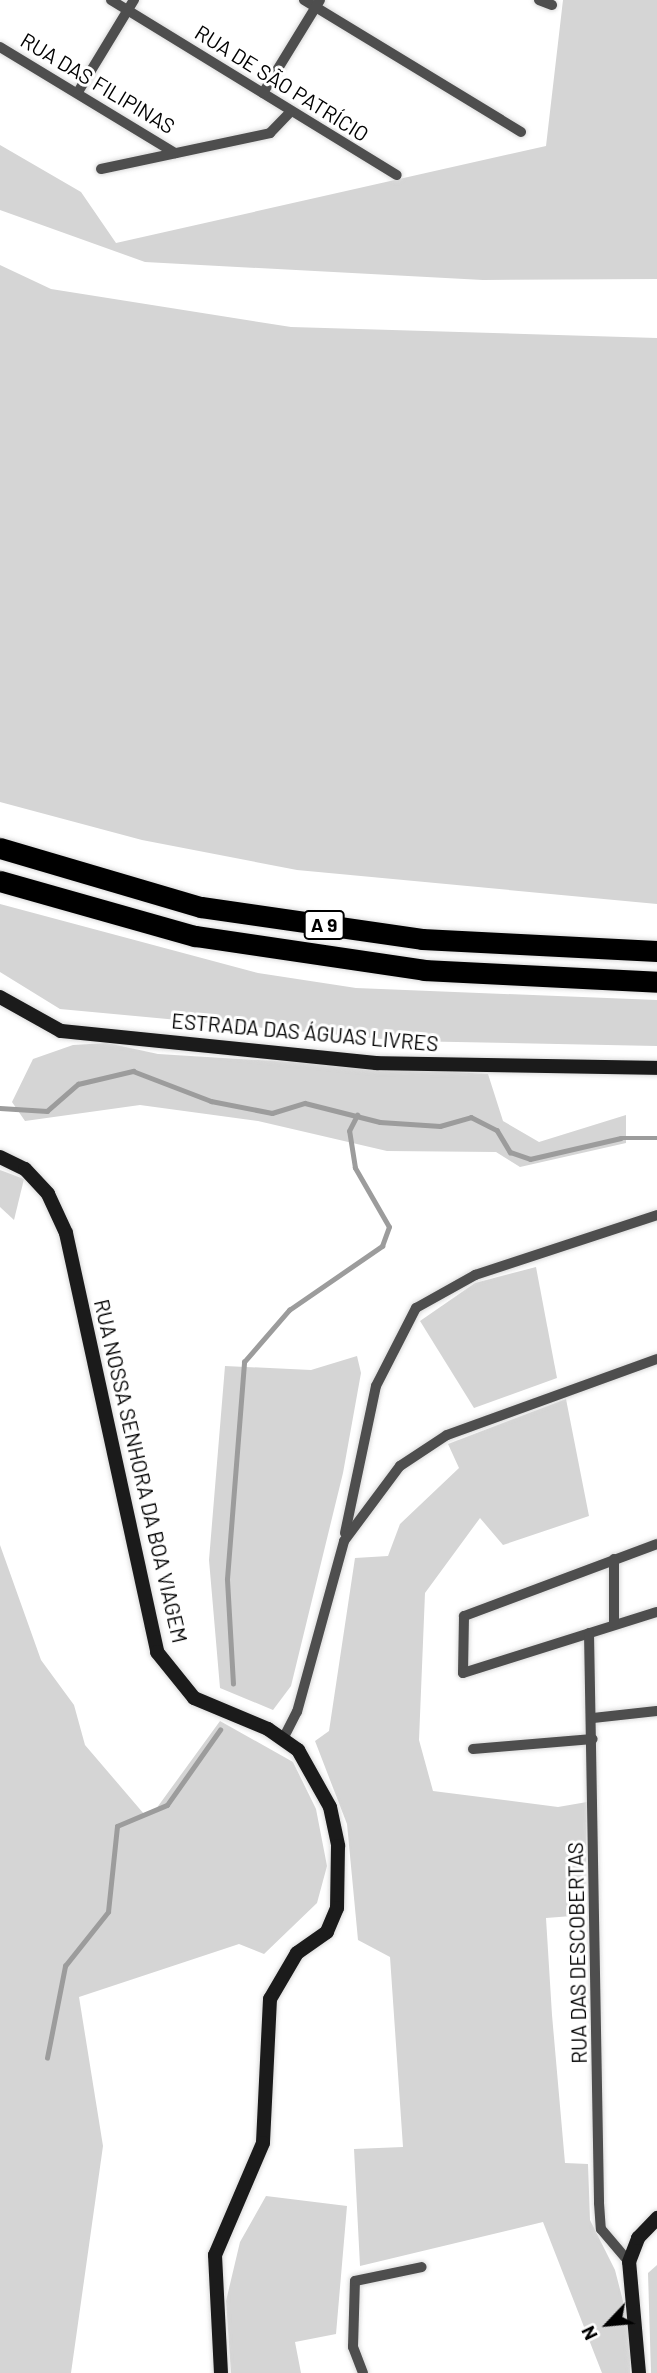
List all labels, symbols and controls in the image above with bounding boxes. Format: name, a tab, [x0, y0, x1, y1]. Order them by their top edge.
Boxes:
street label: RUA DE SÃO PATRÍCIO	[191, 19, 373, 147]
street label: RUA DAS FILIPINAS	[16, 27, 180, 139]
road number: A 9	[303, 909, 345, 940]
street label: ESTRADA DAS ÁGUAS LIVRES	[170, 1008, 440, 1056]
street label: RUA NOSSA SENHORA DA BOA VIAGEM	[89, 1297, 193, 1645]
street label: RUA DAS DESCOBERTAS	[562, 1842, 592, 2064]
north arrow	[573, 2289, 643, 2359]
text: N	[576, 2323, 602, 2344]

